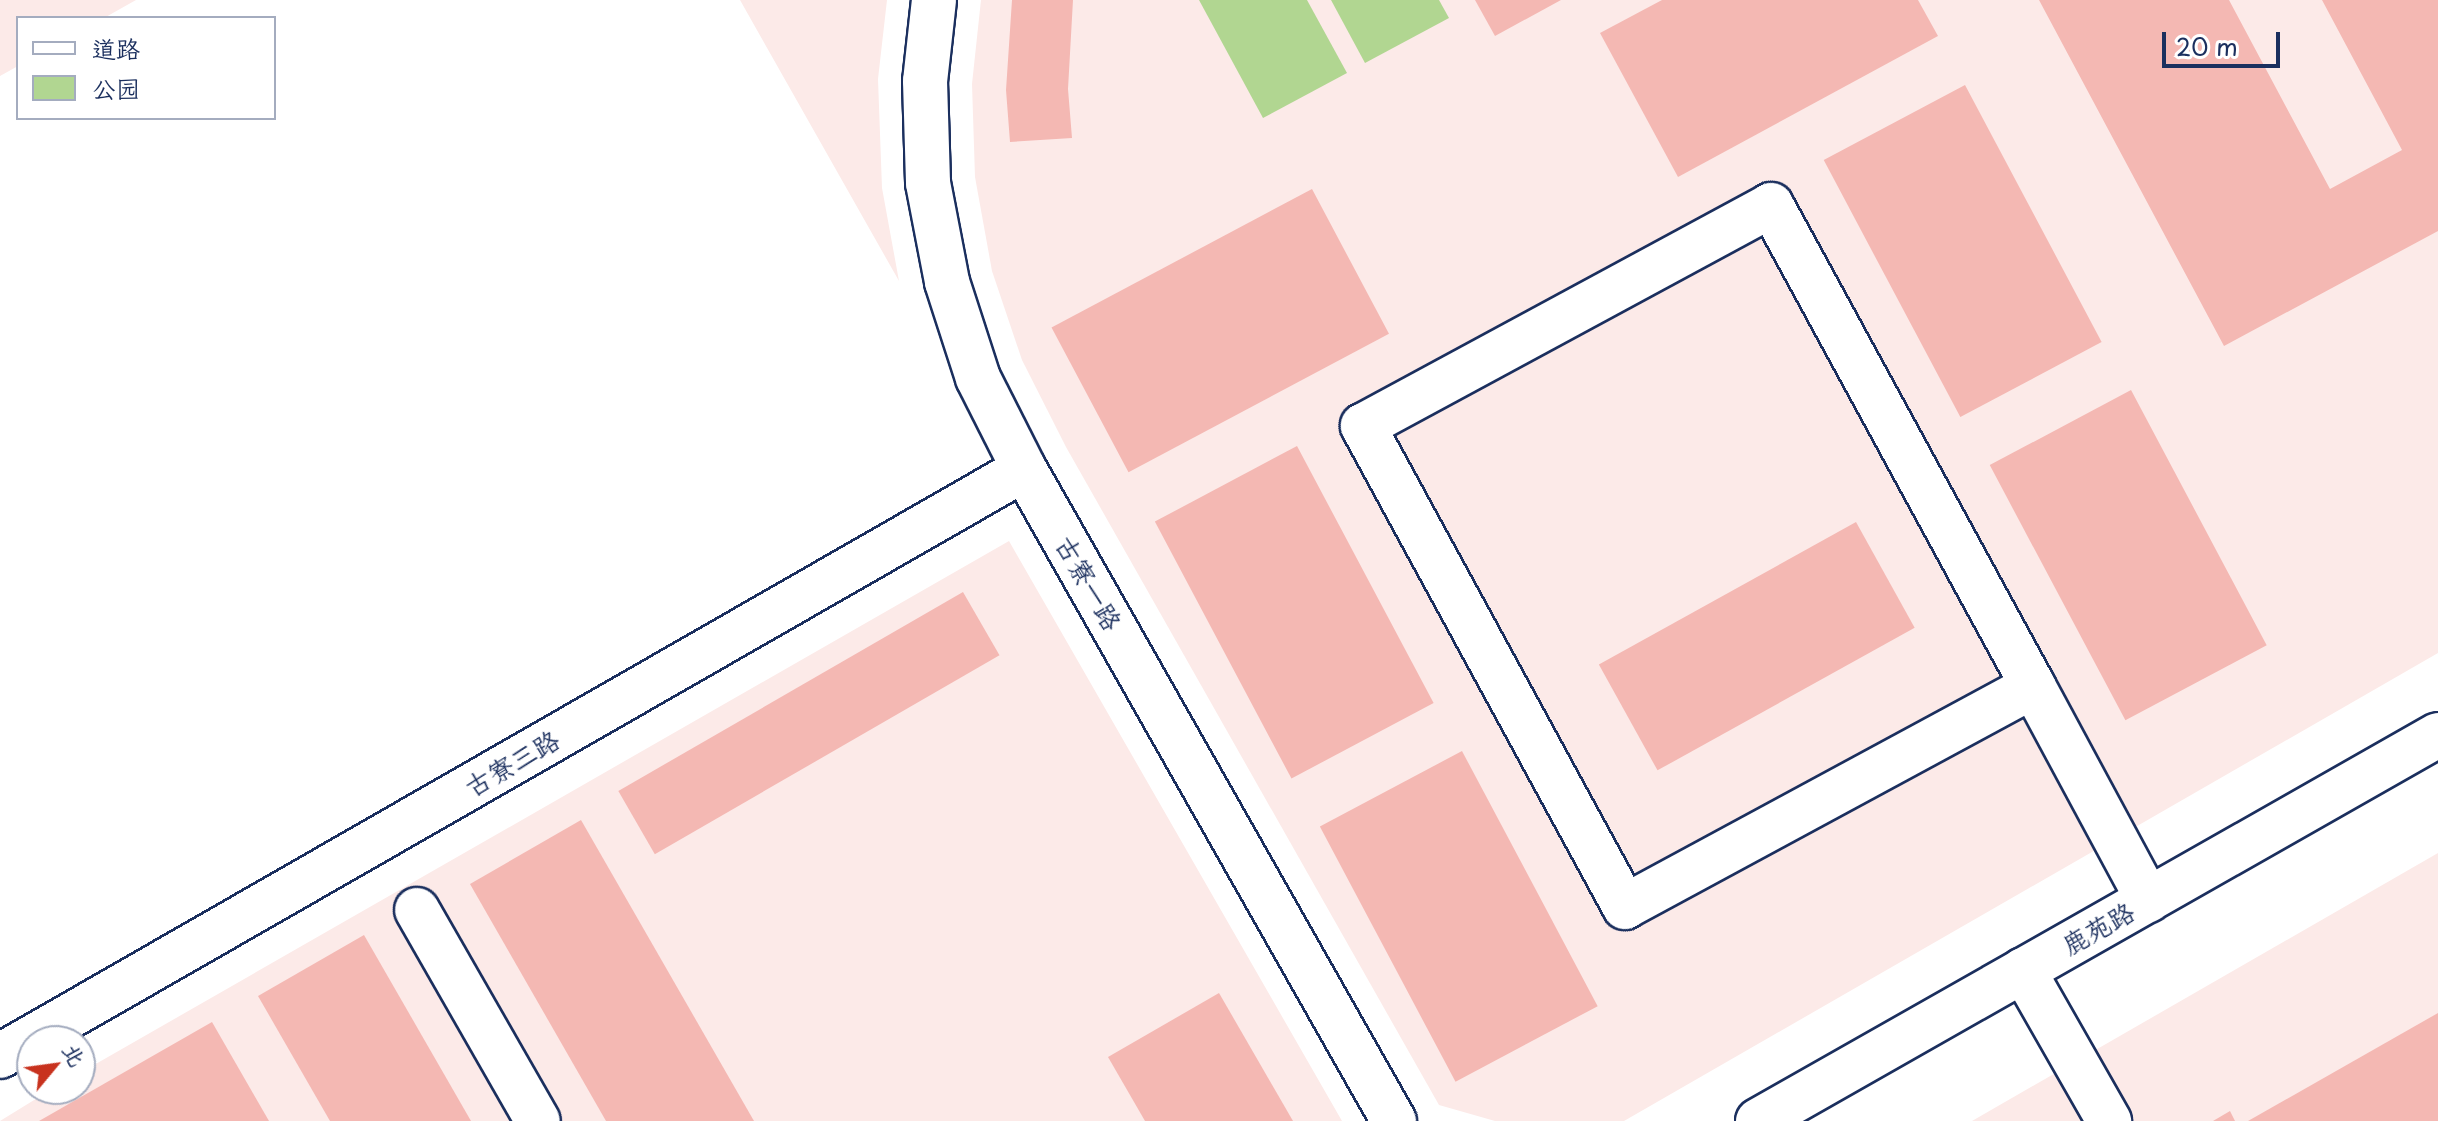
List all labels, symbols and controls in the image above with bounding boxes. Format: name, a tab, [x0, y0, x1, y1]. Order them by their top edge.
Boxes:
legend	[16, 16, 276, 120]
scale bar	[2166, 16, 2284, 66]
text: 20 m	[2176, 28, 2238, 64]
text: 道路	[92, 30, 140, 66]
text: 公园	[92, 70, 140, 106]
street label: 古寮一路	[1049, 530, 1129, 636]
street label: 古寮三路	[459, 723, 565, 803]
street label: 鹿苑路	[2056, 895, 2140, 961]
north arrow	[16, 1025, 96, 1105]
text: 北	[56, 1036, 95, 1072]

